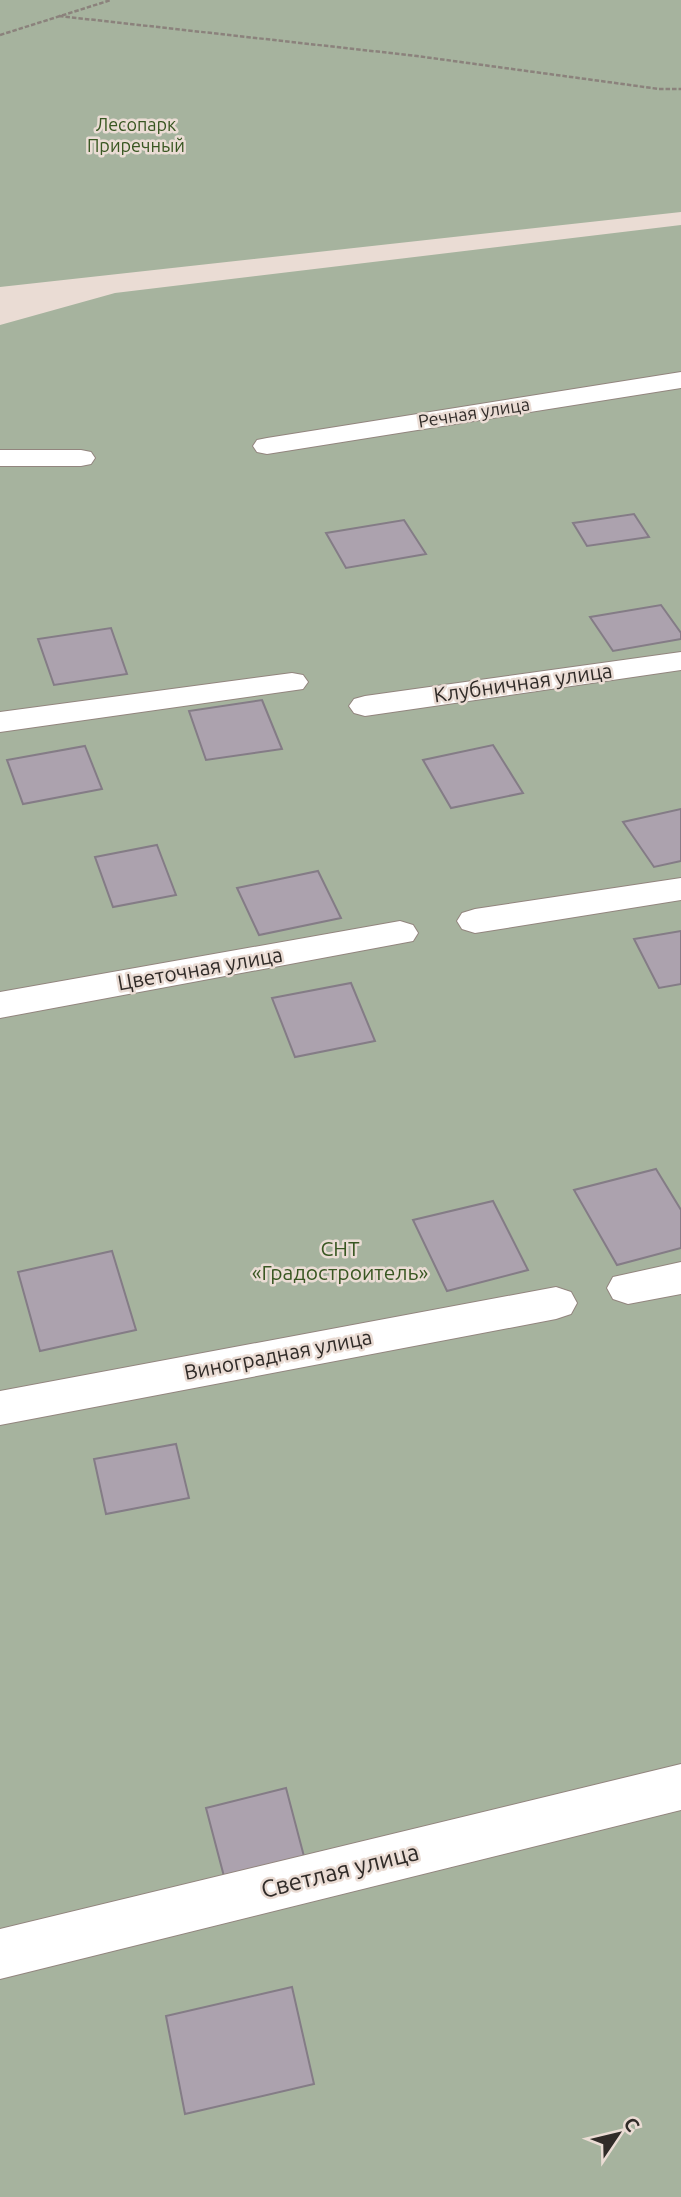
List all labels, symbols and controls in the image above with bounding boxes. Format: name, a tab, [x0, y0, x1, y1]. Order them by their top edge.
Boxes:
park label: Лесопарк Приречный	[87, 114, 185, 155]
street label: Речная улица	[417, 393, 531, 431]
street label: Клубничная улица	[432, 658, 614, 706]
street label: Цветочная улица	[115, 942, 284, 994]
park label: СНТ «Градостроитель»	[252, 1236, 428, 1284]
street label: Виноградная улица	[182, 1324, 374, 1384]
street label: Светлая улица	[258, 1838, 422, 1903]
north arrow	[583, 2099, 653, 2169]
text: С	[619, 2113, 644, 2136]

